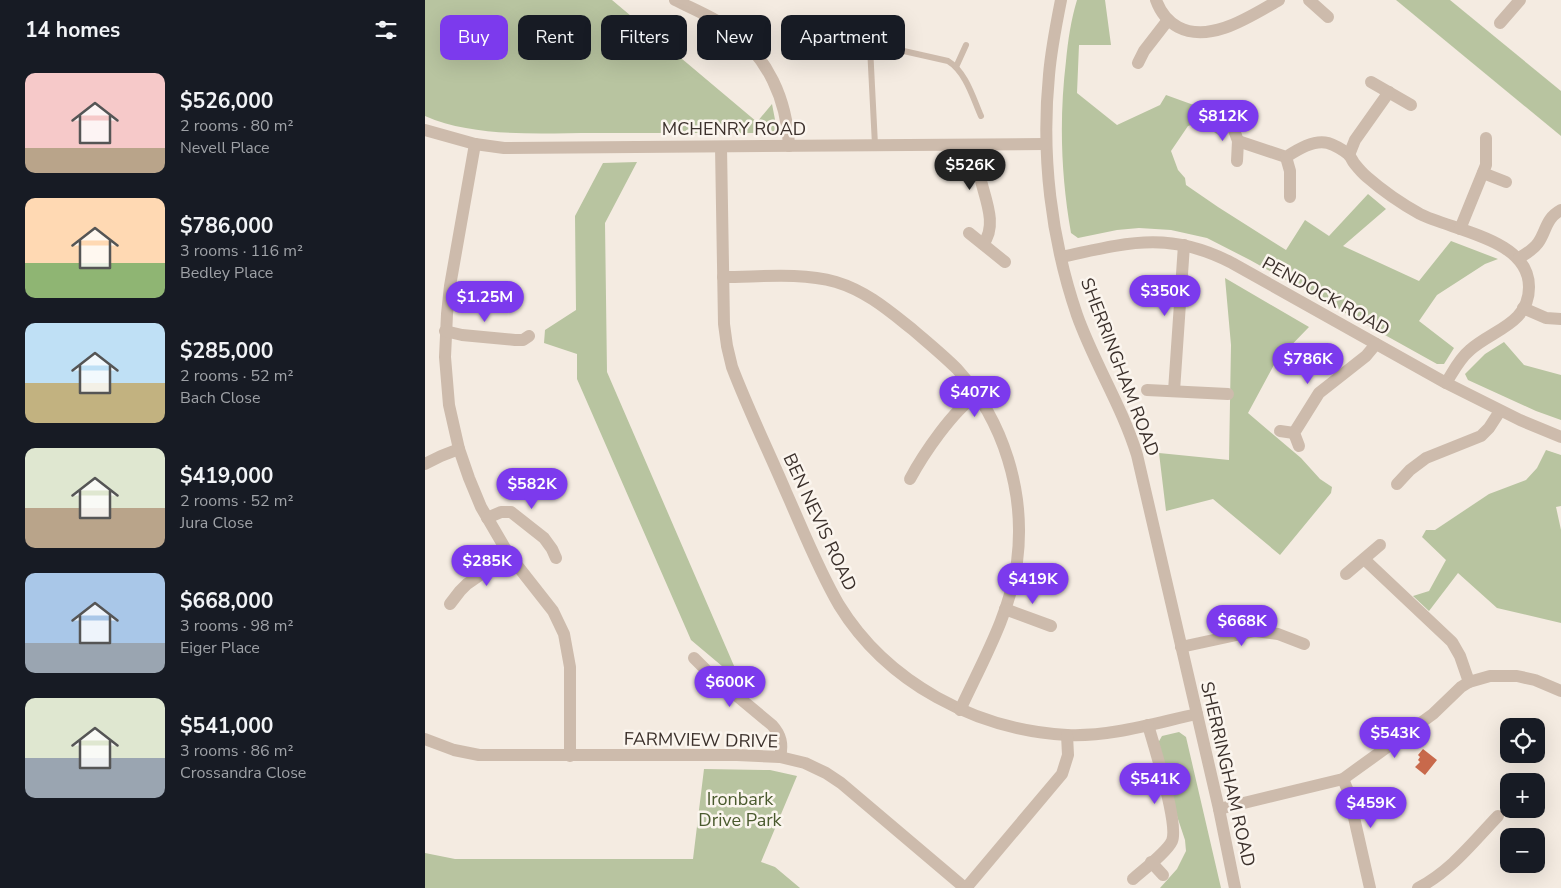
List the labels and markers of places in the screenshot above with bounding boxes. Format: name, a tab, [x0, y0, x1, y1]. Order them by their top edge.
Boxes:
pin: $812K	[1188, 100, 1258, 142]
pin: $526K	[935, 148, 1005, 191]
pin: $350K	[1130, 274, 1200, 317]
pin: $1.25M	[444, 280, 526, 323]
pin: $786K	[1273, 342, 1343, 385]
pin: $407K	[940, 376, 1010, 418]
pin: $582K	[497, 468, 567, 510]
pin: $285K	[452, 544, 522, 587]
pin: $419K	[998, 562, 1068, 605]
pin: $668K	[1207, 604, 1277, 647]
pin: $600K	[695, 666, 765, 708]
pin: $543K	[1360, 716, 1430, 759]
pin: $541K	[1120, 762, 1190, 805]
pin: $459K	[1336, 786, 1406, 829]

